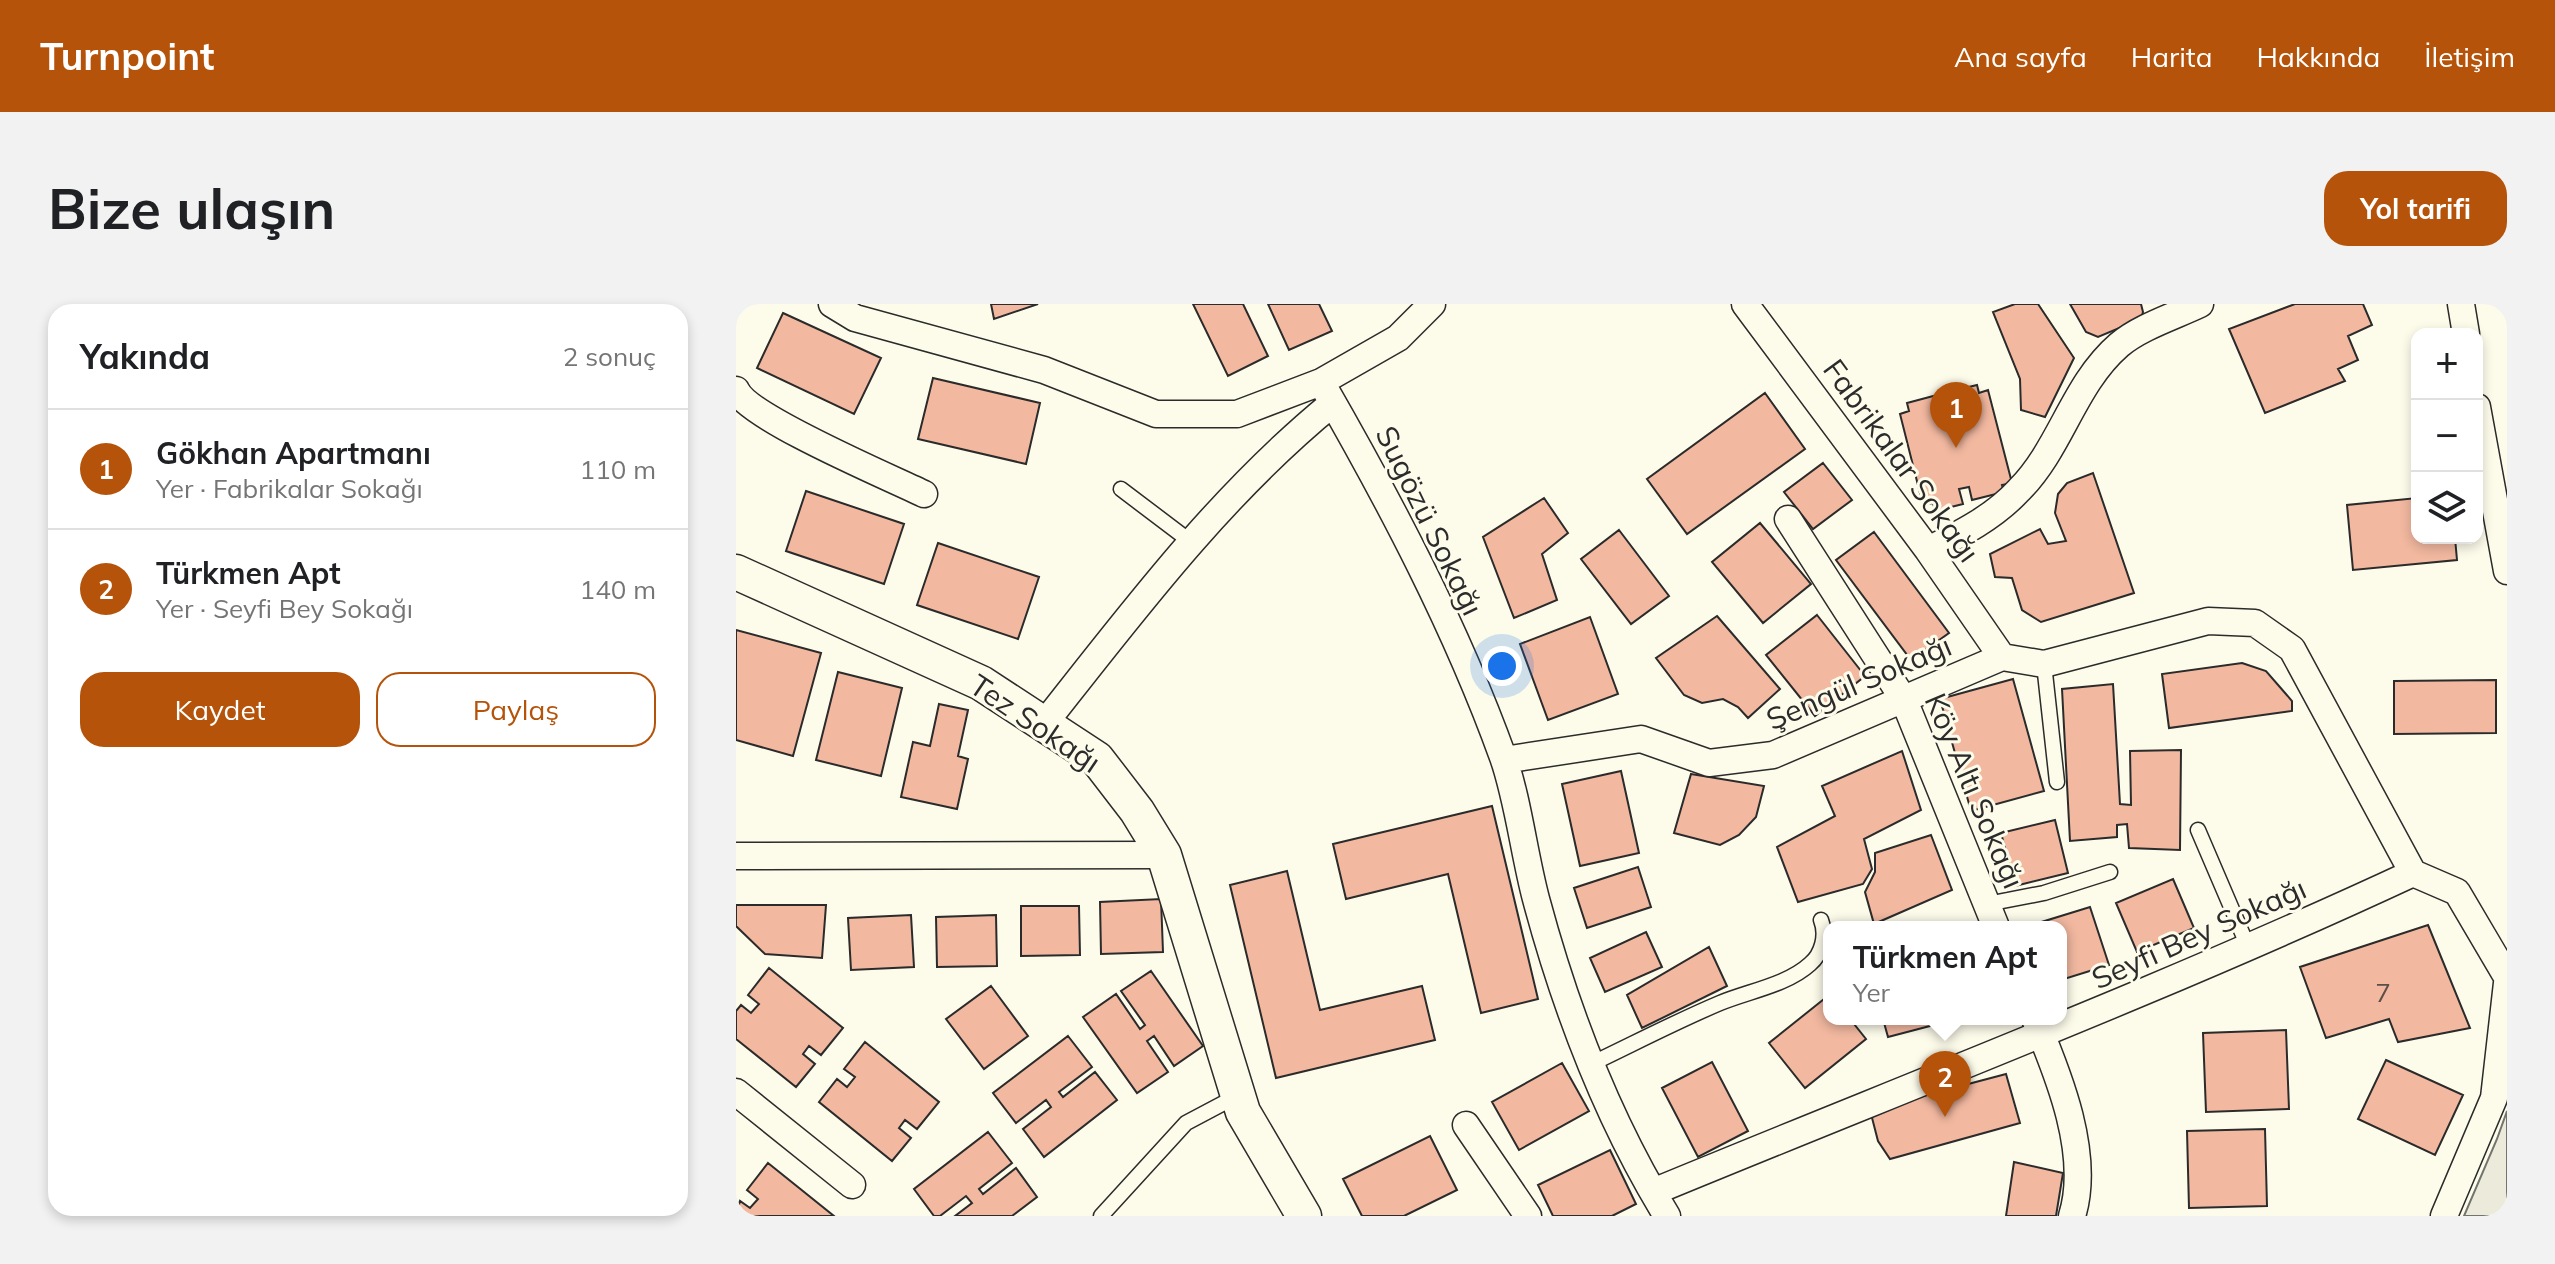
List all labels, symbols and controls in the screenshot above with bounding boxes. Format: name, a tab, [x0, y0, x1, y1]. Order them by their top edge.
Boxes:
text: Turnpoint	[40, 32, 214, 80]
text: Ana sayfa	[1954, 39, 2087, 74]
text: Harita	[2131, 39, 2212, 74]
text: Hakkında	[2256, 39, 2380, 74]
text: İletişim	[2424, 39, 2515, 74]
button: Yol tarifi	[2324, 171, 2507, 246]
text: Bize ulaşın	[48, 173, 335, 243]
map controls	[2411, 328, 2483, 544]
button: +	[2411, 328, 2483, 400]
text: Yakında	[80, 335, 210, 378]
text: 2 sonuç	[563, 340, 656, 373]
street label: Fabrikalar Sokağı	[1815, 351, 1988, 569]
pin: 1	[1930, 382, 1982, 448]
button: −	[2411, 400, 2483, 472]
street label: Sugözü Sokağı	[1368, 420, 1492, 622]
text: Gökhan Apartmanı	[156, 434, 431, 472]
text: 1	[98, 453, 114, 486]
text: 110 m	[580, 453, 656, 486]
text: Yer · Fabrikalar Sokağı	[156, 472, 423, 505]
button: layers	[2411, 472, 2483, 544]
text: Türkmen Apt	[156, 554, 341, 592]
text: 2	[98, 573, 114, 606]
text: 140 m	[580, 573, 656, 606]
text: Yer · Seyfi Bey Sokağı	[156, 592, 413, 625]
street label: Şengül Sokağı	[1760, 626, 1957, 738]
your location	[1482, 646, 1522, 686]
street label: Tez Sokağı	[963, 666, 1108, 781]
button: Kaydet	[80, 672, 360, 747]
button: Paylaş	[376, 672, 656, 747]
street label: Köy Altı Sokağı	[1917, 687, 2033, 894]
street label: Seyfi Bey Sokağı	[2085, 869, 2312, 997]
popup	[1823, 921, 2067, 1025]
text: Türkmen Apt	[1853, 938, 2037, 976]
text: Yer	[1853, 976, 1890, 1009]
house number: 7	[2375, 976, 2391, 1009]
pin: 2	[1919, 1051, 1971, 1117]

